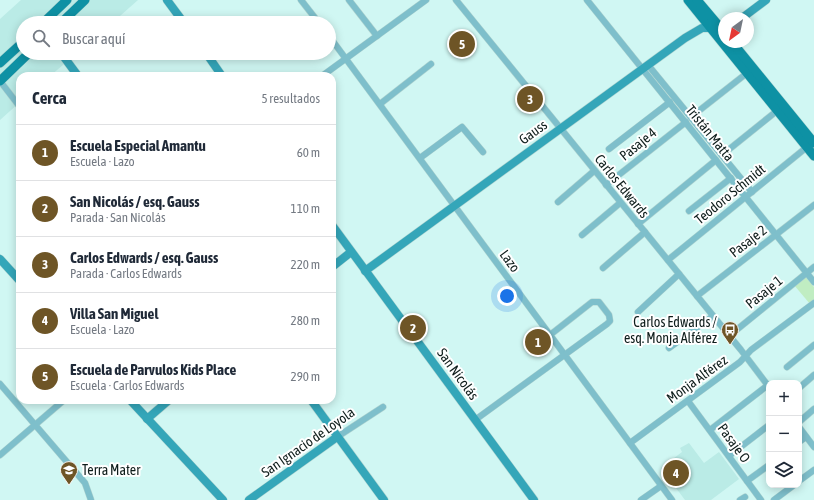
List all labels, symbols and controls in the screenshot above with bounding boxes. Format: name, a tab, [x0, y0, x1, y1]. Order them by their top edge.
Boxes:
north arrow	[718, 12, 754, 48]
search box	[16, 16, 336, 60]
icon: search	[30, 27, 52, 49]
pin: 5	[449, 29, 475, 59]
text: Buscar aquí	[62, 30, 125, 47]
pin: 3	[517, 84, 543, 114]
text: Cerca	[32, 88, 67, 108]
text: 5 resultados	[261, 91, 320, 106]
street label: Tristán Matta	[683, 102, 737, 164]
street label: Gauss	[516, 117, 550, 147]
street label: Pasaje 4	[616, 124, 660, 164]
text: Escuela Especial Amantu	[70, 137, 206, 154]
text: 1	[42, 145, 48, 160]
text: 60 m	[297, 145, 320, 160]
street label: Carlos Edwards	[592, 151, 652, 221]
text: Escuela · Lazo	[70, 154, 135, 169]
street label: Teodoro Schmidt	[692, 161, 768, 227]
text: San Nicolás / esq. Gauss	[70, 193, 200, 210]
text: 2	[42, 201, 48, 216]
text: 110 m	[291, 201, 320, 216]
text: Parada · San Nicolás	[70, 210, 166, 225]
street label: Pasaje 2	[726, 222, 770, 260]
street label: Lazo	[497, 247, 523, 275]
text: Carlos Edwards / esq. Gauss	[70, 249, 218, 266]
text: 3	[42, 257, 48, 272]
text: 220 m	[291, 257, 320, 272]
text: Parada · Carlos Edwards	[70, 266, 182, 281]
street label: Pasaje 1	[742, 272, 786, 312]
your location	[497, 286, 517, 306]
text: Villa San Miguel	[70, 305, 158, 322]
text: 4	[42, 313, 48, 328]
text: 280 m	[291, 313, 320, 328]
pin: 2	[400, 313, 426, 343]
place label: Carlos Edwards / esq. Monja Alférez	[624, 314, 717, 346]
bus stop icon: Carlos Edwards / esq. Monja Alférez	[720, 320, 740, 345]
text: Escuela · Lazo	[70, 322, 135, 337]
pin: 1	[525, 327, 551, 357]
street label: San Nicolás	[434, 345, 482, 403]
street label: Monja Alférez	[664, 352, 730, 406]
text: Escuela de Parvulos Kids Place	[70, 361, 236, 378]
text: 5	[42, 369, 48, 384]
text: 290 m	[291, 369, 320, 384]
text: Escuela · Carlos Edwards	[70, 378, 184, 393]
map controls	[766, 380, 802, 488]
button: +	[766, 380, 802, 416]
street label: San Ignacio de Loyola	[258, 404, 358, 480]
button: −	[766, 416, 802, 452]
street label: Pasaje O	[715, 420, 753, 466]
button: layers	[766, 452, 802, 488]
pin: 4	[663, 458, 689, 488]
school or university icon: Terra Mater	[59, 460, 79, 485]
place label: Terra Mater	[82, 462, 141, 478]

